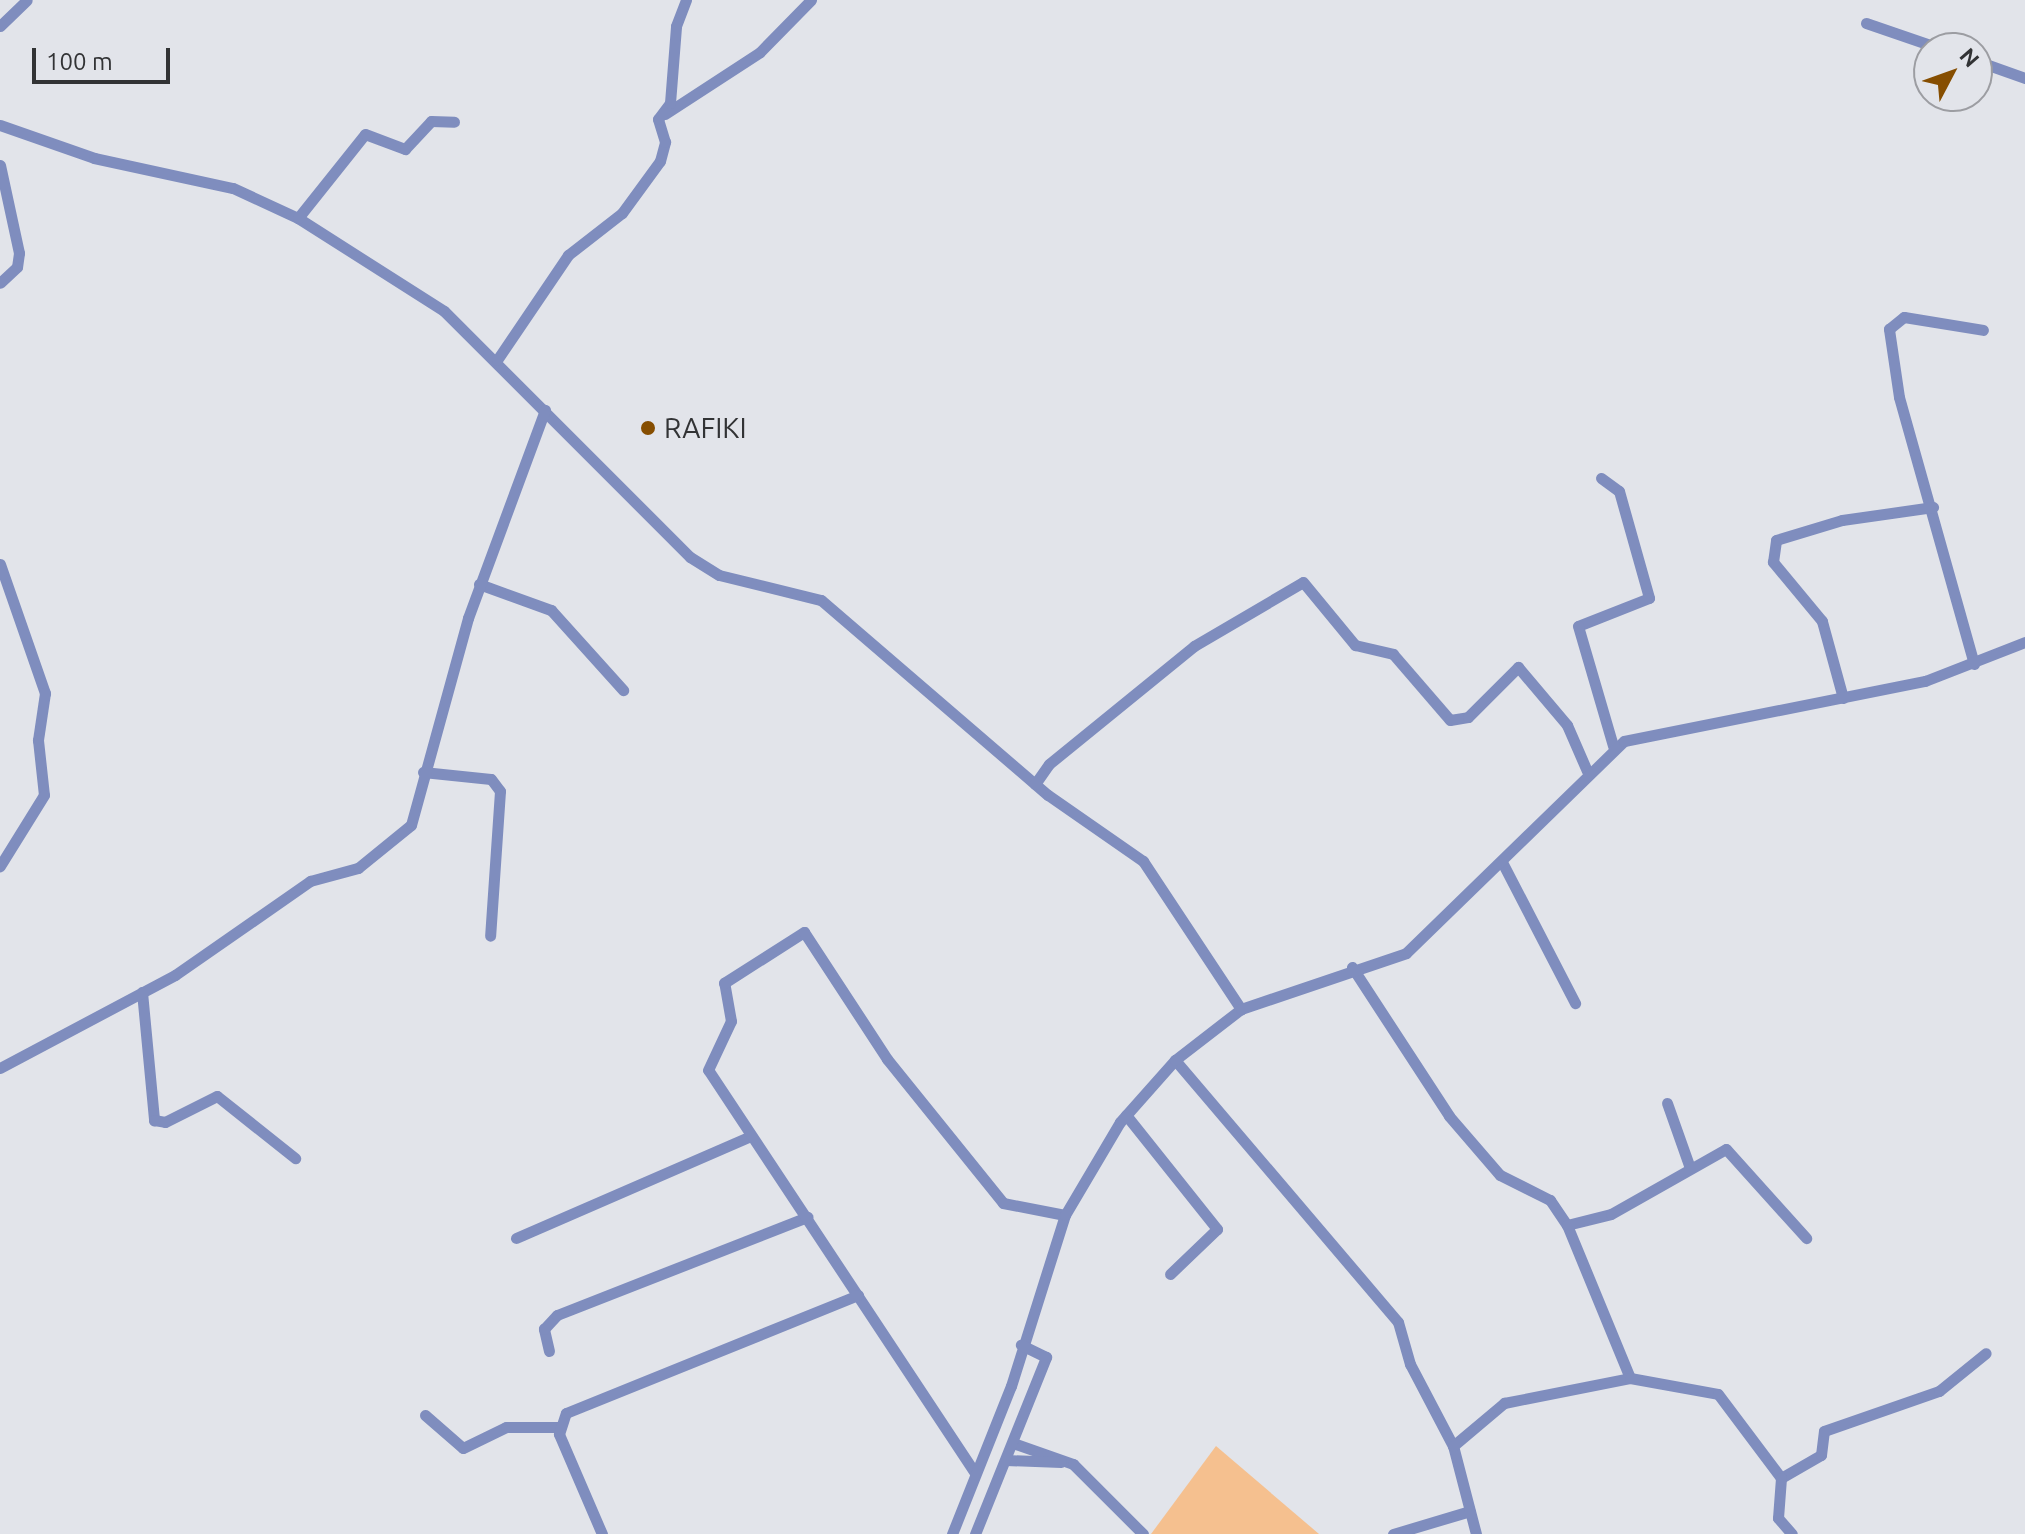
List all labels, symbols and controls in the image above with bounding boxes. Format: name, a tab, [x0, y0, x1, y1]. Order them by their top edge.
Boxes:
scale bar	[36, 32, 174, 82]
north arrow	[1913, 32, 1993, 112]
text: N	[1955, 43, 1985, 72]
text: 100 m	[46, 48, 113, 75]
place label: RAFIKI	[664, 411, 747, 445]
marker: RAFIKI	[639, 419, 657, 437]

